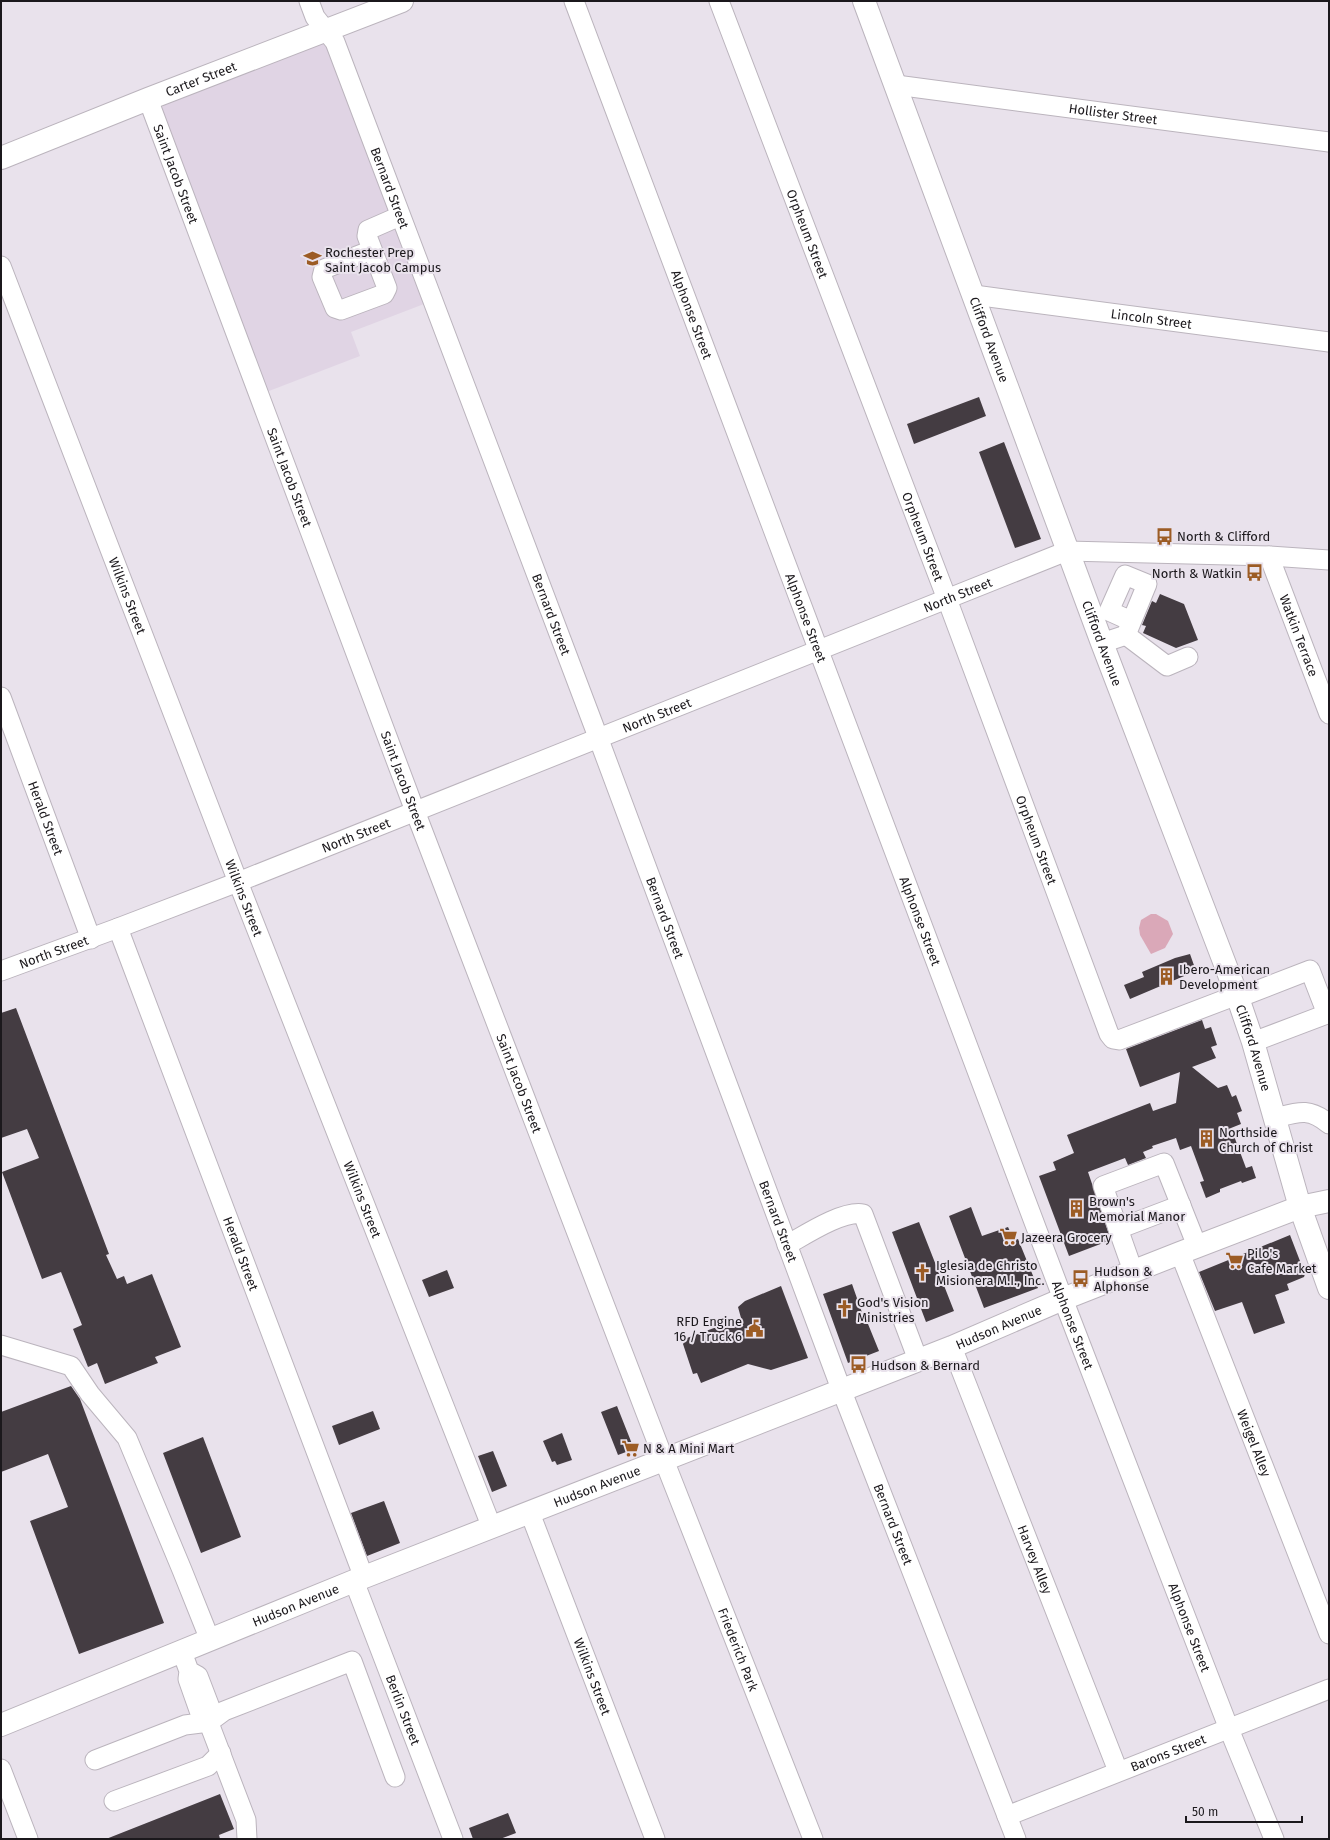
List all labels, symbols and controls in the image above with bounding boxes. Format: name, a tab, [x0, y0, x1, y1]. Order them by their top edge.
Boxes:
street label: Carter Street	[163, 59, 239, 100]
street label: Hollister Street	[1068, 101, 1159, 127]
street label: Saint Jacob Street	[150, 122, 201, 226]
street label: Bernard Street	[367, 145, 412, 231]
street label: Orpheum Street	[783, 187, 831, 281]
place label: Rochester Prep Saint Jacob Campus	[325, 245, 441, 275]
school or university icon: Rochester Prep Saint Jacob Campus	[302, 249, 322, 269]
street label: Alphonse Street	[668, 268, 715, 361]
street label: Clifford Avenue	[966, 295, 1012, 384]
street label: Lincoln Street	[1110, 306, 1193, 332]
street label: Saint Jacob Street	[264, 426, 315, 529]
street label: Orpheum Street	[899, 490, 947, 583]
bus stop icon: North & Clifford	[1154, 526, 1174, 546]
place label: North & Clifford	[1177, 529, 1270, 544]
street label: Wilkins Street	[106, 555, 149, 636]
bus stop icon: North & Watkin	[1245, 563, 1265, 583]
place label: North & Watkin	[1152, 566, 1242, 581]
street label: Alphonse Street	[782, 571, 830, 665]
street label: Bernard Street	[529, 572, 573, 658]
street label: North Street	[921, 575, 995, 616]
street label: Watkin Terrace	[1276, 593, 1321, 679]
street label: Clifford Avenue	[1079, 599, 1125, 688]
street label: North Street	[620, 695, 694, 736]
street label: Saint Jacob Street	[378, 729, 429, 833]
street label: Herald Street	[25, 779, 66, 857]
street label: Orpheum Street	[1013, 793, 1060, 887]
street label: North Street	[319, 815, 393, 856]
street label: Wilkins Street	[222, 858, 266, 939]
street label: Bernard Street	[643, 875, 687, 961]
street label: Alphonse Street	[897, 875, 944, 968]
street label: North Street	[17, 932, 91, 972]
place label: Ibero-American Development	[1179, 962, 1270, 992]
building icon: Ibero-American Development	[1156, 966, 1176, 986]
street label: Clifford Avenue	[1233, 1003, 1274, 1093]
street label: Saint Jacob Street	[493, 1032, 545, 1135]
place label: Northside Church of Christ	[1219, 1125, 1313, 1155]
building icon: Northside Church of Christ	[1196, 1129, 1216, 1149]
street label: Wilkins Street	[340, 1159, 384, 1240]
street label: Bernard Street	[756, 1179, 800, 1265]
place label: Brown's Memorial Manor	[1089, 1194, 1185, 1224]
building icon: Brown's Memorial Manor	[1066, 1198, 1086, 1218]
street label: Herald Street	[220, 1215, 262, 1293]
supermarket icon: Jazeera Grocery	[998, 1227, 1018, 1247]
place label: Jazeera Grocery	[1021, 1230, 1112, 1245]
place label: Pilo's Cafe Market	[1247, 1246, 1317, 1276]
supermarket icon: Pilo's Cafe Market	[1224, 1250, 1244, 1270]
place label: Iglesia de Christo Misionera M.I., Inc.	[936, 1258, 1045, 1288]
church icon: Iglesia de Christo Misionera M.I., Inc.	[913, 1262, 933, 1282]
place label: Hudson & Alphonse	[1094, 1264, 1152, 1294]
bus stop icon: Hudson & Alphonse	[1071, 1268, 1091, 1288]
street label: Alphonse Street	[1049, 1279, 1097, 1372]
place label: God's Vision Ministries	[857, 1295, 929, 1325]
church icon: God's Vision Ministries	[834, 1299, 854, 1319]
street label: Hudson Avenue	[953, 1302, 1044, 1353]
place label: RFD Engine 16 / Truck 6	[674, 1314, 742, 1344]
public building icon: RFD Engine 16 / Truck 6	[745, 1318, 765, 1338]
bus stop icon: Hudson & Bernard	[848, 1355, 868, 1375]
place label: Hudson & Bernard	[871, 1358, 980, 1373]
street label: Weigel Alley	[1234, 1407, 1274, 1479]
supermarket icon: N & A Mini Mart	[620, 1438, 640, 1458]
place label: N & A Mini Mart	[643, 1441, 735, 1456]
street label: Hudson Avenue	[551, 1463, 643, 1510]
street label: Bernard Street	[871, 1482, 916, 1567]
street label: Harvey Alley	[1014, 1523, 1055, 1597]
street label: Hudson Avenue	[250, 1581, 341, 1630]
street label: Alphonse Street	[1165, 1581, 1213, 1674]
street label: Friederich Park	[715, 1606, 761, 1694]
street label: Wilkins Street	[571, 1636, 614, 1717]
street label: Berlin Street	[383, 1673, 423, 1747]
street label: Barons Street	[1128, 1731, 1208, 1775]
scale bar	[1186, 1798, 1302, 1824]
text: 50 m	[1192, 1805, 1218, 1819]

